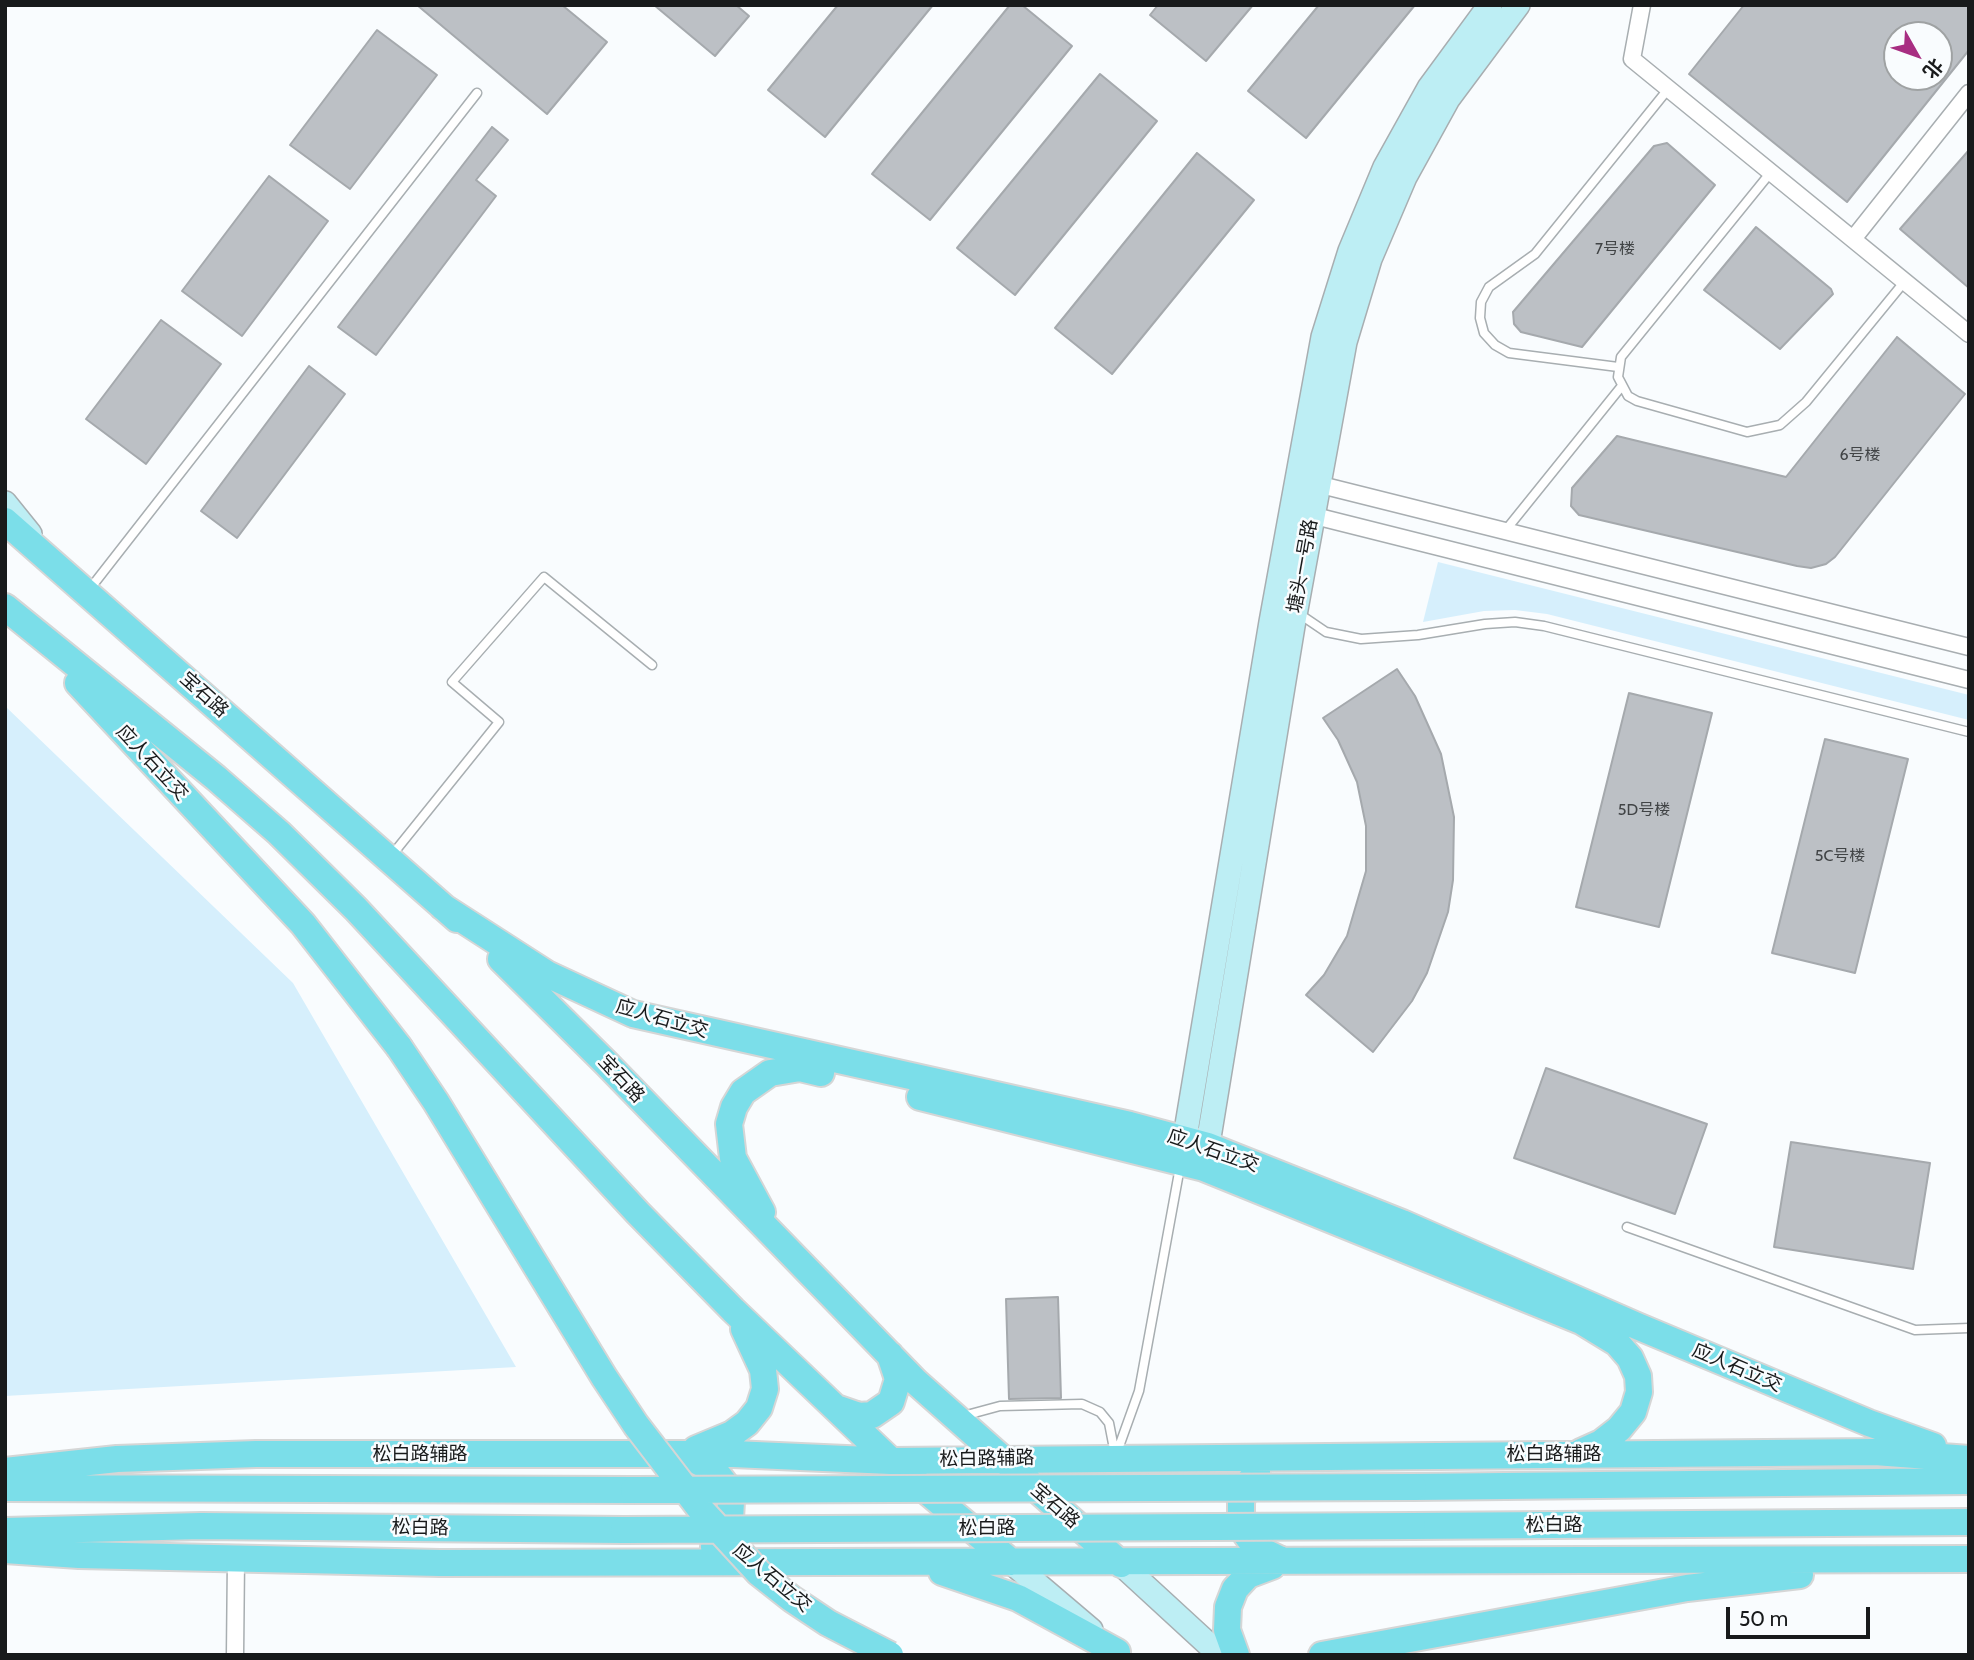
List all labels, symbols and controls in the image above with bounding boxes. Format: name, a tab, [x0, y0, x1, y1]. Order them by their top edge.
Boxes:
north arrow	[1883, 21, 1953, 91]
text: 北	[1918, 54, 1948, 83]
house number: 7号楼	[1595, 239, 1635, 259]
house number: 6号楼	[1839, 445, 1881, 465]
street label: 塘头一号路	[1284, 517, 1322, 615]
street label: 宝石路	[175, 667, 233, 723]
street label: 应人石立交	[111, 720, 193, 806]
house number: 5D号楼	[1618, 800, 1670, 820]
house number: 5C号楼	[1815, 846, 1865, 866]
street label: 应人石立交	[613, 995, 711, 1043]
street label: 宝石路	[593, 1050, 649, 1108]
street label: 应人石立交	[1164, 1125, 1262, 1177]
street label: 应人石立交	[1689, 1339, 1785, 1397]
street label: 松白路辅路	[373, 1443, 467, 1465]
street label: 松白路辅路	[1507, 1443, 1601, 1465]
street label: 松白路辅路	[939, 1447, 1035, 1471]
street label: 宝石路	[1026, 1479, 1084, 1533]
street label: 松白路	[1526, 1514, 1582, 1536]
street label: 松白路	[391, 1516, 449, 1540]
street label: 松白路	[959, 1517, 1015, 1539]
street label: 应人石立交	[728, 1539, 816, 1617]
scale bar	[1729, 1594, 1872, 1638]
text: 50 m	[1739, 1606, 1788, 1631]

